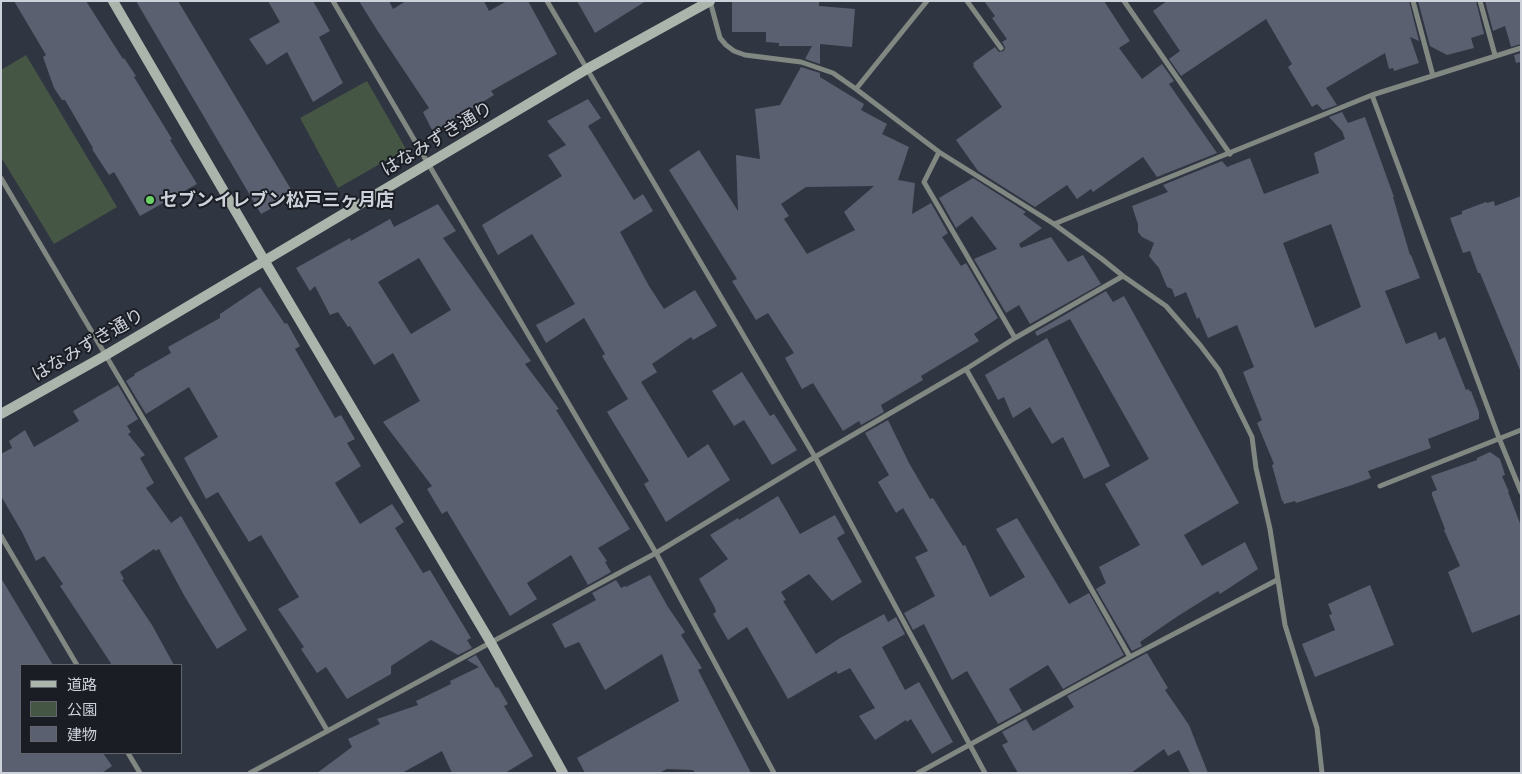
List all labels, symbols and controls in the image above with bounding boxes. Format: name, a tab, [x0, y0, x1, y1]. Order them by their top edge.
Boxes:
street label: はなみずき通り	[377, 97, 497, 181]
place label: セブンイレブン松戸三ヶ月店	[160, 189, 394, 211]
marker: セブンイレブン松戸三ヶ月店	[144, 194, 156, 206]
street label: はなみずき通り	[28, 304, 148, 386]
legend	[20, 664, 182, 754]
text: 道路	[67, 676, 97, 693]
text: 公園	[67, 701, 97, 718]
text: 建物	[67, 726, 97, 743]

